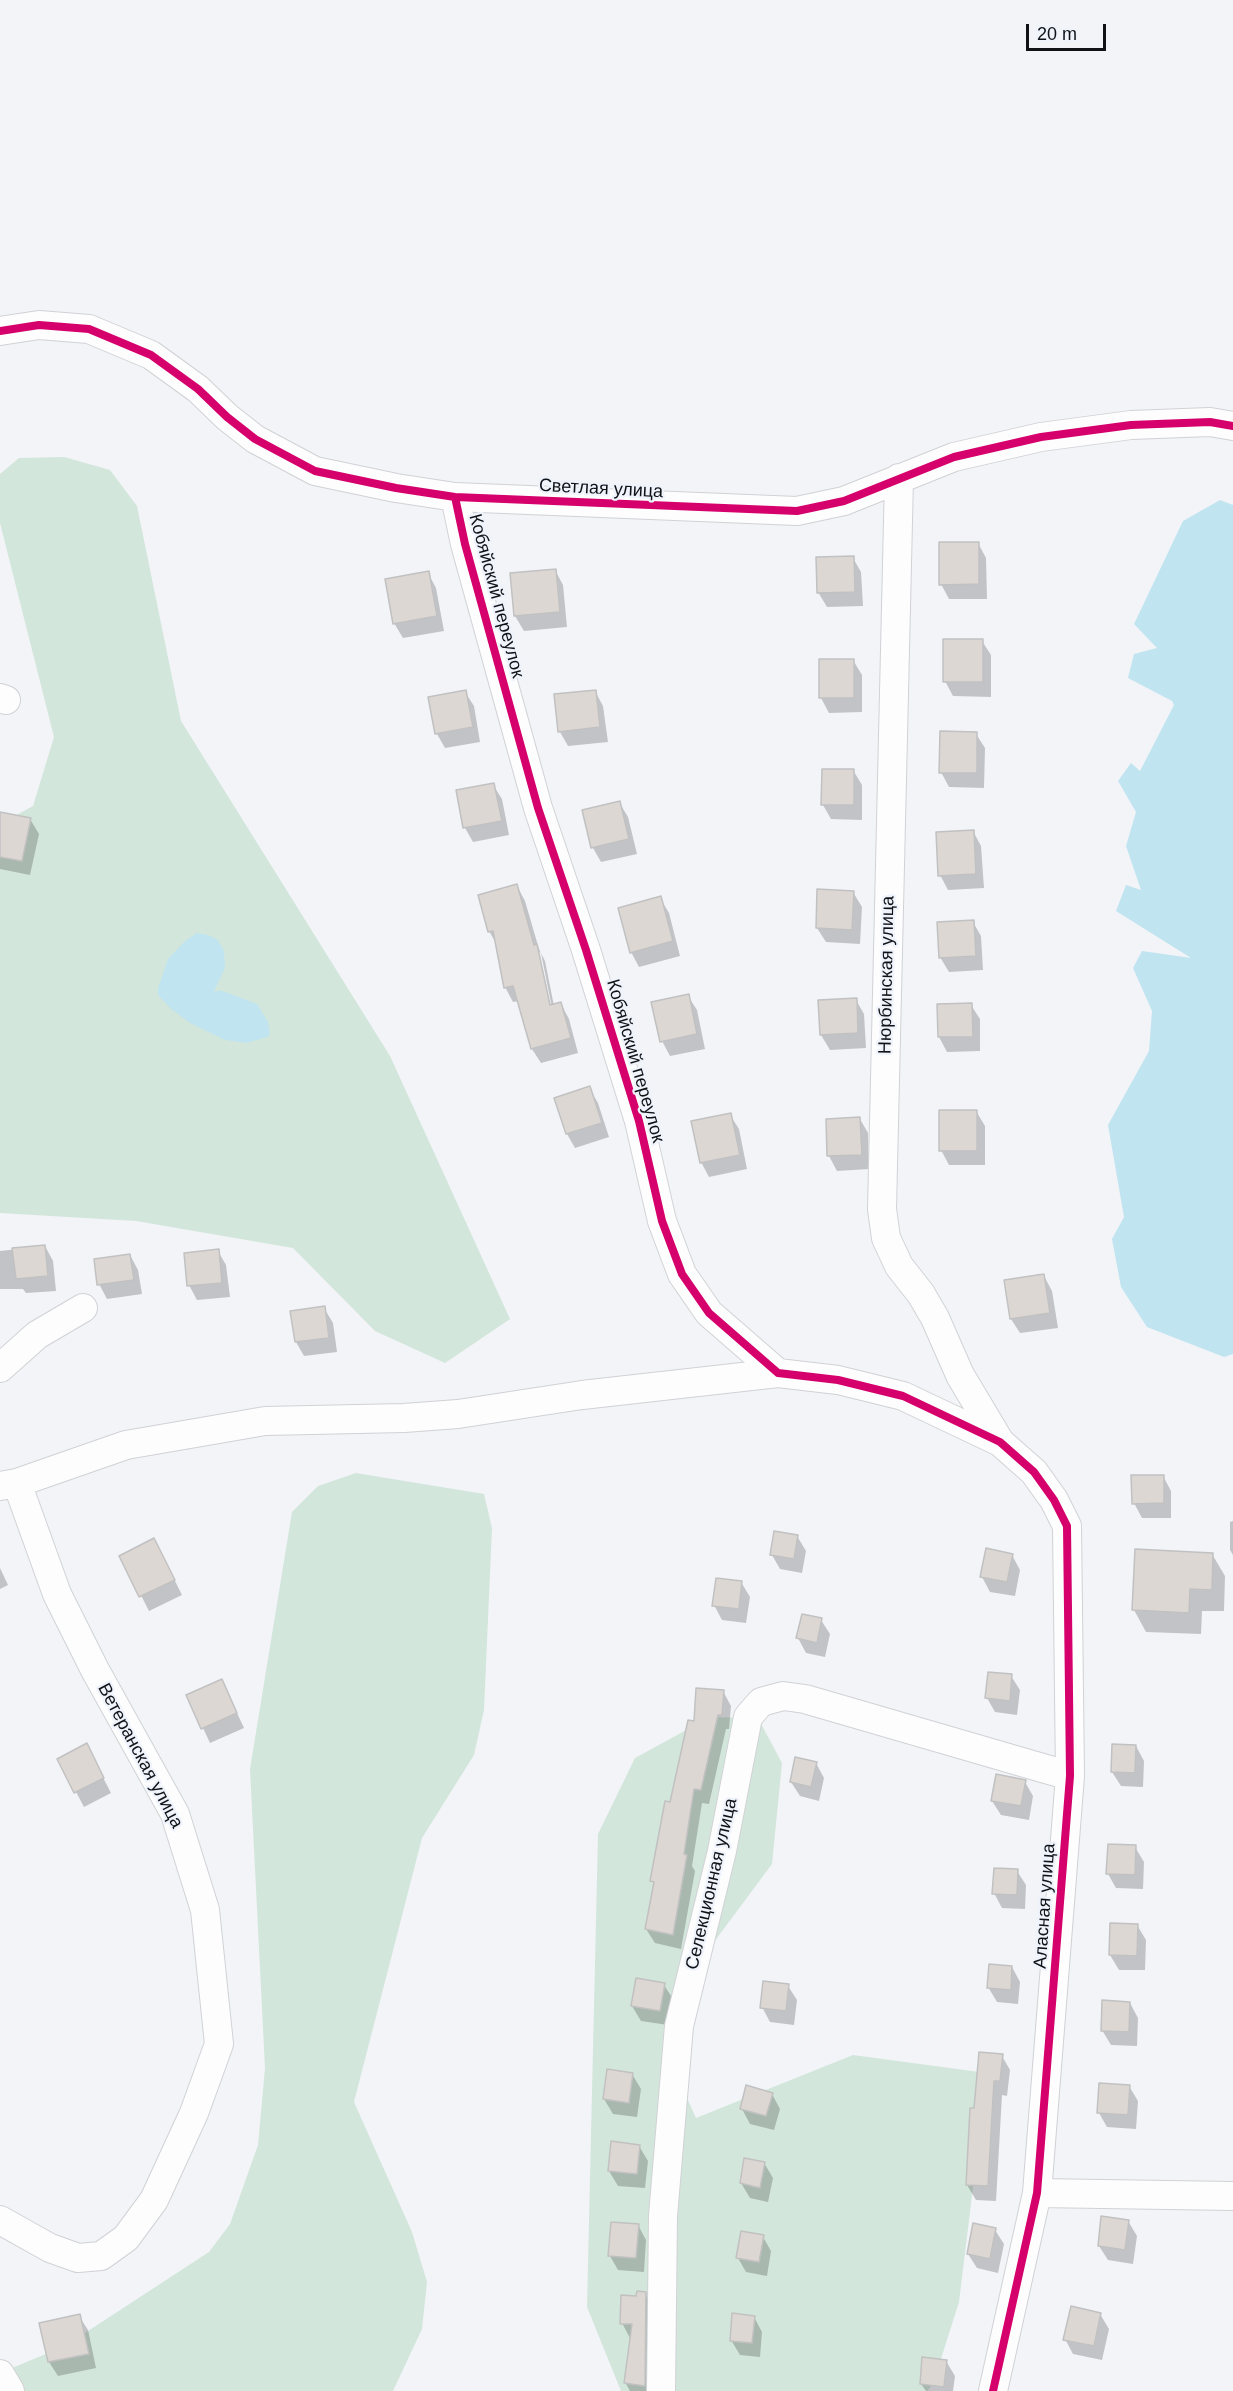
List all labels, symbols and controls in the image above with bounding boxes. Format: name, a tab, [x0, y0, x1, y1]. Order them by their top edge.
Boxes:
scale bar	[1029, 12, 1108, 50]
text: 20 m	[1037, 24, 1077, 44]
street label: Светлая улица	[538, 475, 664, 503]
street label: Кобяйский переулок	[464, 512, 528, 680]
street label: Нюрбинская улица	[875, 896, 899, 1054]
street label: Кобяйский переулок	[601, 977, 669, 1145]
street label: Ветеранская улица	[93, 1680, 187, 1832]
street label: Селекционная улица	[682, 1796, 742, 1972]
street label: Аласная улица	[1030, 1843, 1060, 1969]

